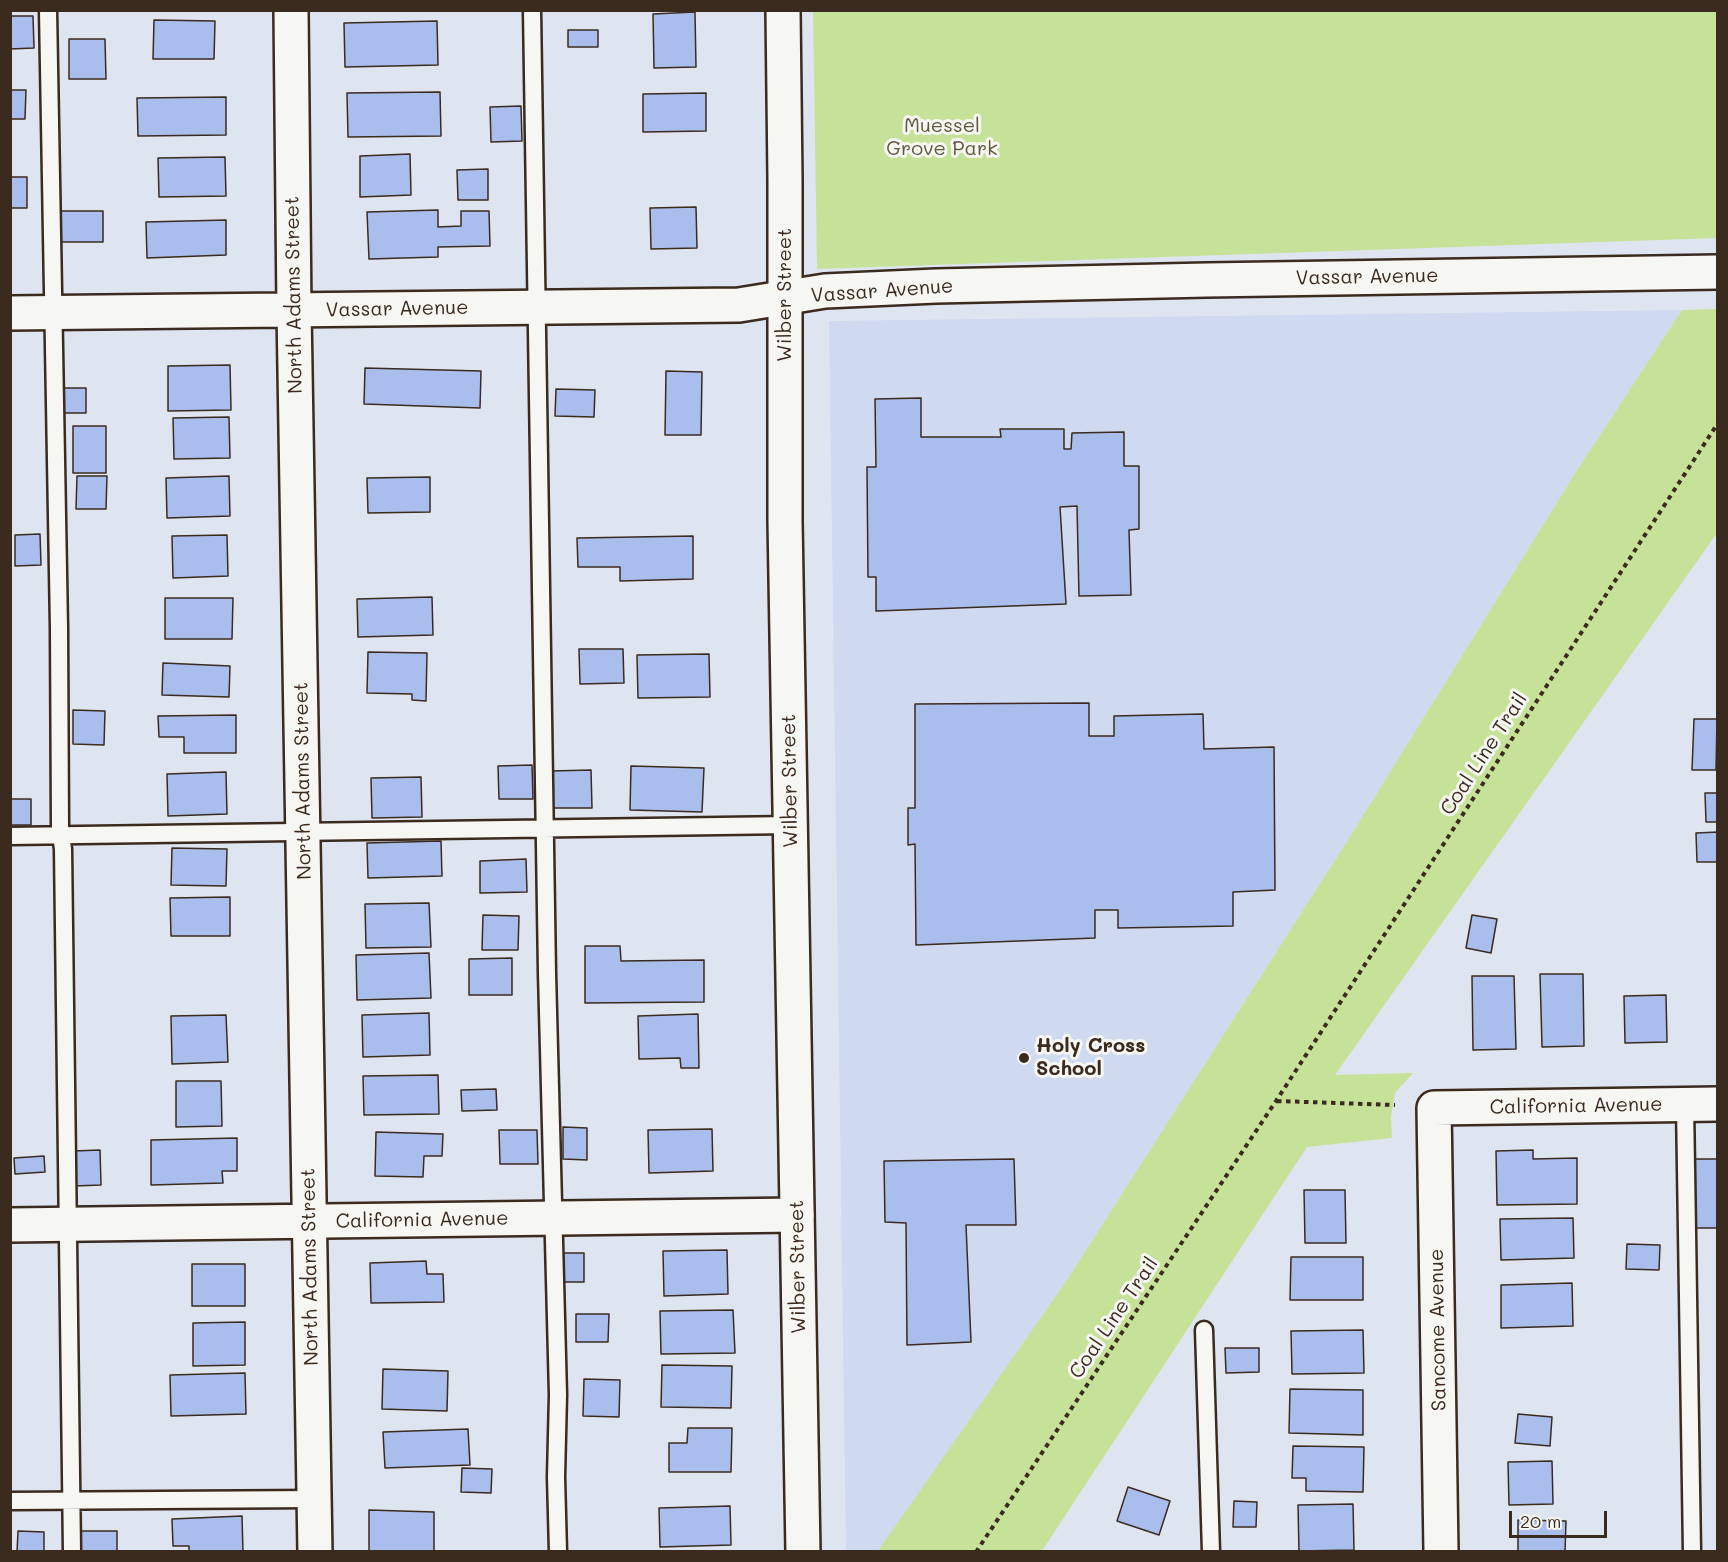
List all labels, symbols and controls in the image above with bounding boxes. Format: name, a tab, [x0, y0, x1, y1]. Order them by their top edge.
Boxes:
park label: Muessel Grove Park	[886, 114, 998, 161]
street label: North Adams Street	[280, 196, 308, 394]
street label: Wilber Street	[773, 228, 797, 362]
street label: Vassar Avenue	[1295, 264, 1439, 290]
street label: Vassar Avenue	[810, 274, 954, 308]
street label: Vassar Avenue	[325, 296, 469, 322]
street label: North Adams Street	[289, 682, 317, 880]
street label: Coal Line Trail	[1435, 688, 1533, 820]
street label: Wilber Street	[777, 714, 803, 848]
place label: Holy Cross School	[1036, 1034, 1145, 1081]
marker: Holy Cross School	[1017, 1051, 1031, 1065]
street label: California Avenue	[1489, 1092, 1663, 1120]
street label: North Adams Street	[296, 1168, 324, 1366]
street label: Wilber Street	[785, 1200, 811, 1334]
street label: California Avenue	[335, 1206, 509, 1234]
street label: Sancome Avenue	[1425, 1249, 1451, 1411]
street label: Coal Line Trail	[1065, 1253, 1163, 1383]
scale bar	[1512, 1499, 1610, 1537]
text: 20 m	[1520, 1509, 1561, 1533]

